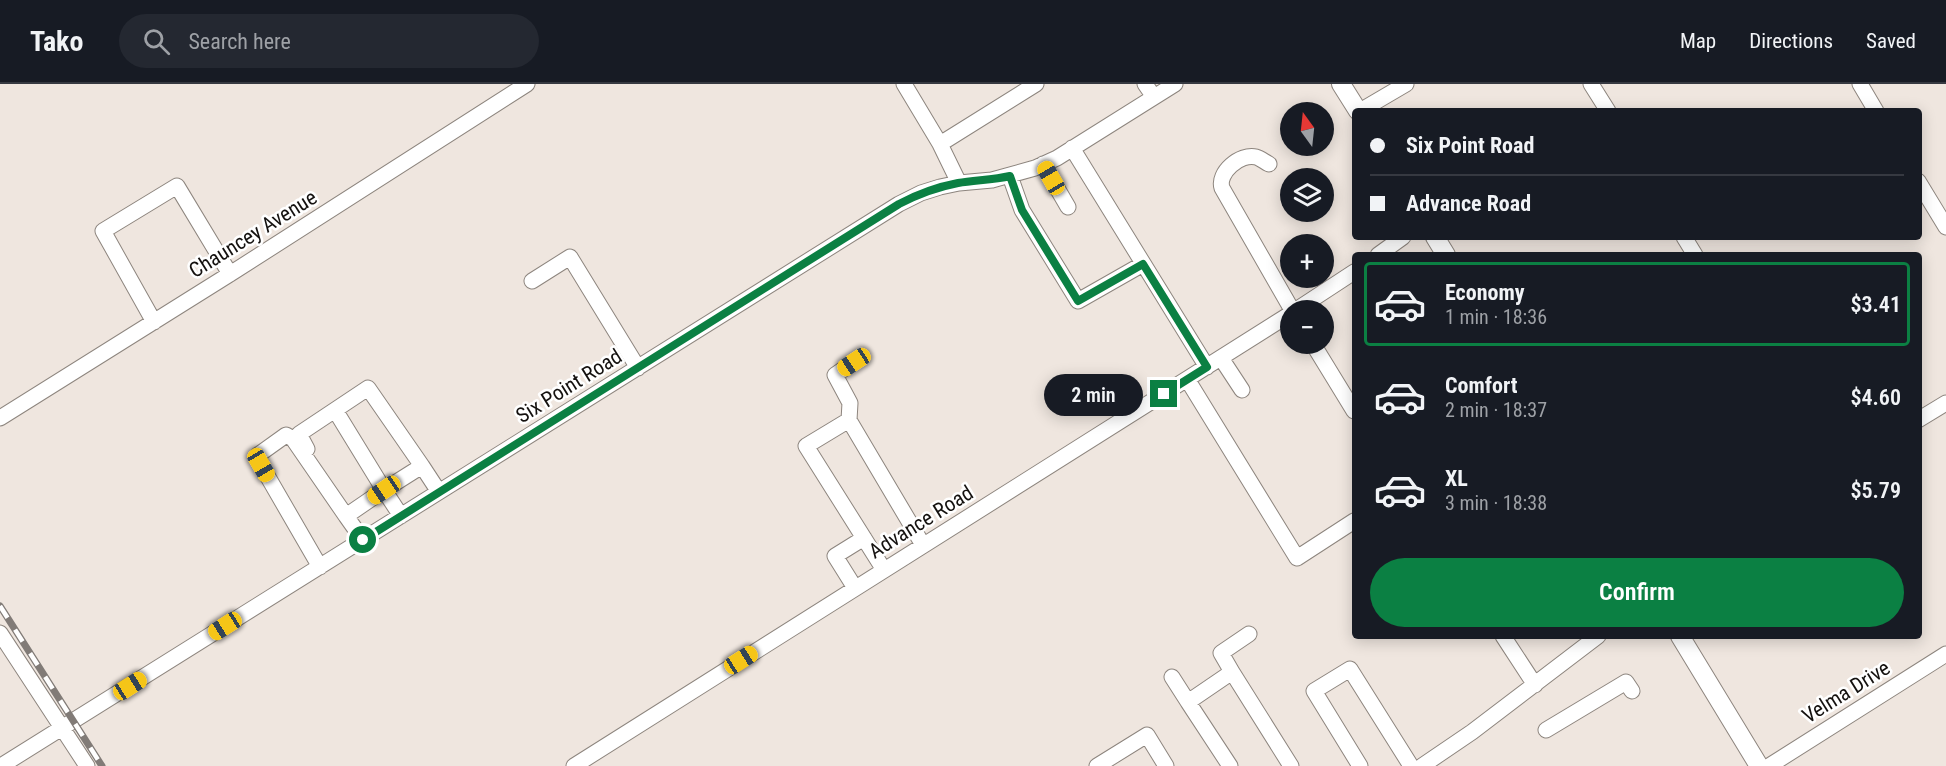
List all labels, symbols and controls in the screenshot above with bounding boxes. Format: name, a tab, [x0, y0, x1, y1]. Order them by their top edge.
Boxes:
search box	[119, 14, 539, 68]
text: Tako	[30, 25, 83, 58]
icon: search	[140, 25, 173, 58]
text: Search here	[188, 29, 291, 54]
text: Map	[1680, 29, 1716, 53]
text: Directions	[1749, 29, 1833, 53]
text: Saved	[1866, 29, 1916, 53]
north arrow	[1280, 102, 1334, 156]
map controls	[1280, 102, 1334, 354]
text: Six Point Road	[1406, 133, 1534, 158]
car	[1034, 158, 1068, 198]
button: layers	[1280, 168, 1334, 222]
street label: Chauncey Avenue	[185, 185, 321, 283]
text: Advance Road	[1406, 191, 1531, 216]
button: +	[1280, 234, 1334, 288]
icon: car	[1373, 277, 1427, 331]
text: Economy	[1445, 280, 1525, 305]
text: $3.41	[1850, 292, 1901, 317]
button: −	[1280, 300, 1334, 354]
text: 1 min · 18:36	[1445, 305, 1547, 329]
street label: Six Point Road	[512, 344, 626, 428]
car	[834, 345, 874, 379]
icon: car	[1373, 370, 1427, 424]
callout: 2 min	[1044, 373, 1143, 415]
text: Comfort	[1445, 373, 1518, 398]
route end	[1150, 380, 1177, 407]
text: 2 min	[1071, 383, 1116, 407]
text: $4.60	[1850, 385, 1901, 410]
text: 2 min · 18:37	[1445, 398, 1547, 422]
car	[244, 445, 278, 485]
icon: car	[1373, 463, 1427, 517]
text: XL	[1445, 466, 1468, 491]
car	[364, 472, 404, 508]
text: $5.79	[1850, 478, 1901, 503]
street label: Advance Road	[865, 481, 977, 563]
text: 3 min · 18:38	[1445, 491, 1547, 515]
route start	[349, 526, 376, 553]
button: Confirm	[1370, 558, 1904, 627]
car	[205, 609, 245, 643]
car	[721, 643, 761, 677]
street label: Velma Drive	[1798, 656, 1894, 728]
car	[110, 669, 150, 703]

